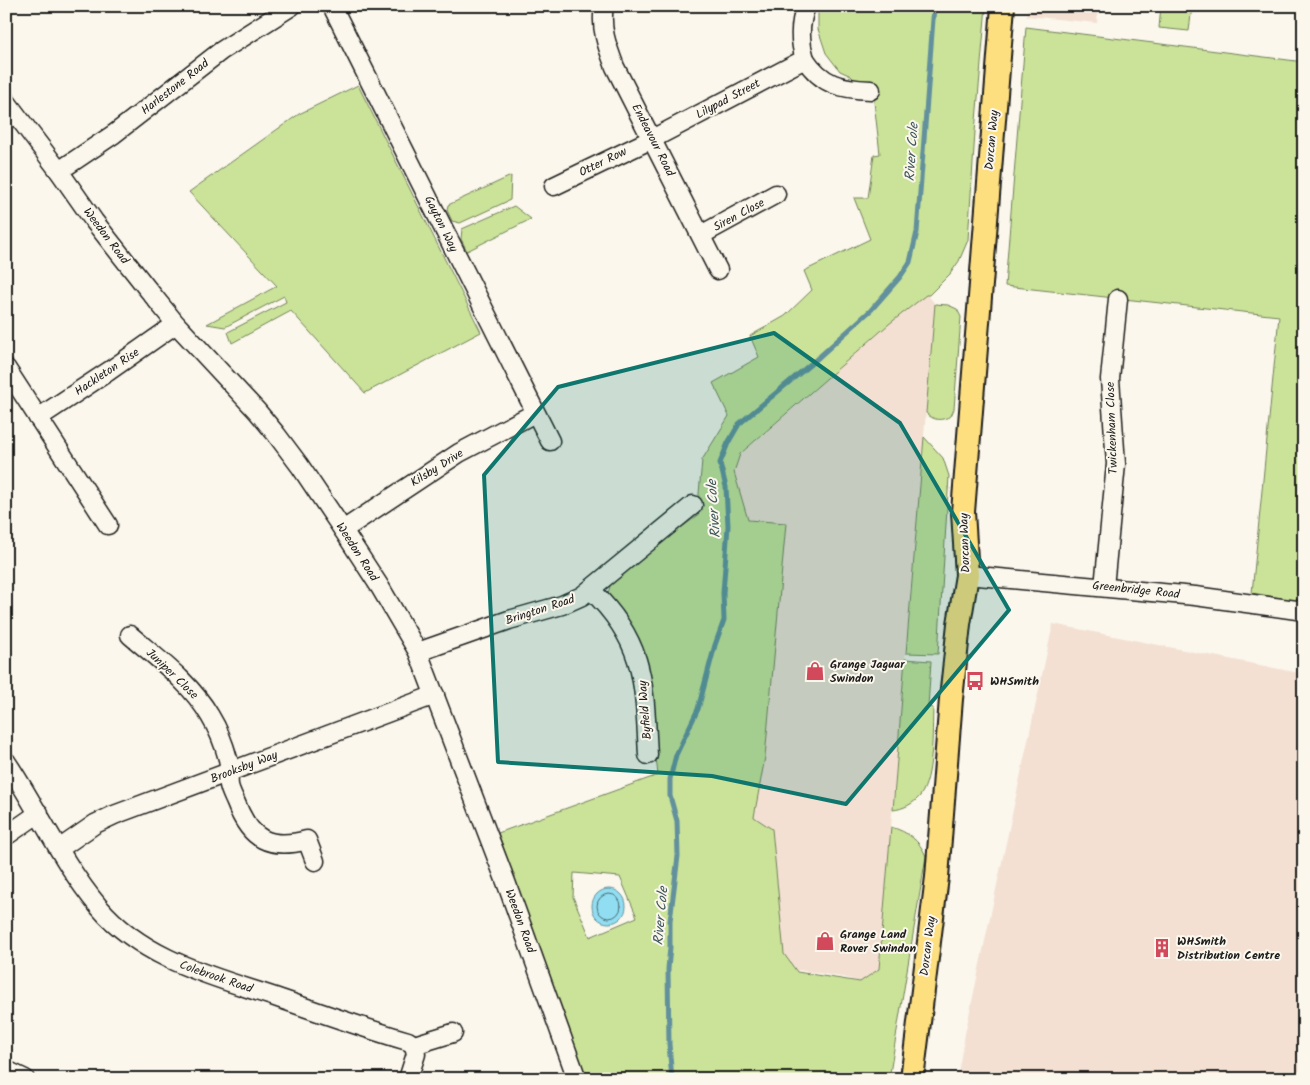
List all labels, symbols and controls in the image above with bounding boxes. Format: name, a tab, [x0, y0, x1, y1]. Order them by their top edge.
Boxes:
street label: Harlestone Road	[137, 54, 214, 120]
street label: Lilypad Street	[692, 74, 764, 124]
street label: Endeavour Road	[626, 100, 680, 181]
street label: Dorcan Way	[980, 109, 1004, 171]
water label: River Cole	[899, 120, 925, 182]
street label: Otter Row	[576, 142, 631, 182]
street label: Gayton Way	[419, 193, 463, 256]
street label: Siren Close	[710, 193, 769, 237]
street label: Weedon Road	[78, 204, 134, 269]
street label: Hackleton Rise	[71, 343, 144, 401]
street label: Twickenham Close	[1101, 381, 1123, 475]
street label: Kilsby Drive	[407, 444, 468, 492]
water label: River Cole	[701, 477, 727, 539]
street label: Dorcan Way	[954, 512, 976, 573]
street label: Weedon Road	[331, 519, 384, 586]
street label: Greenbridge Road	[1091, 576, 1182, 604]
street label: Brington Road	[503, 590, 578, 630]
street label: Juniper Close	[141, 644, 203, 704]
place label: Grange Jaguar Swindon	[830, 655, 905, 688]
shop icon: Grange Jaguar Swindon	[804, 660, 826, 682]
bus stop icon: WHSmith	[964, 670, 986, 692]
place label: WHSmith	[990, 672, 1039, 691]
street label: Byfield Way	[633, 679, 657, 740]
street label: Brooksby Way	[208, 745, 281, 789]
water label: River Cole	[647, 884, 675, 946]
street label: Weedon Road	[500, 886, 541, 957]
street label: Dorcan Way	[915, 915, 941, 977]
place label: Grange Land Rover Swindon	[840, 925, 916, 958]
shop icon: Grange Land Rover Swindon	[814, 930, 836, 952]
place label: WHSmith Distribution Centre	[1177, 932, 1280, 965]
building icon: WHSmith Distribution Centre	[1151, 937, 1173, 959]
street label: Colebrook Road	[177, 956, 256, 999]

